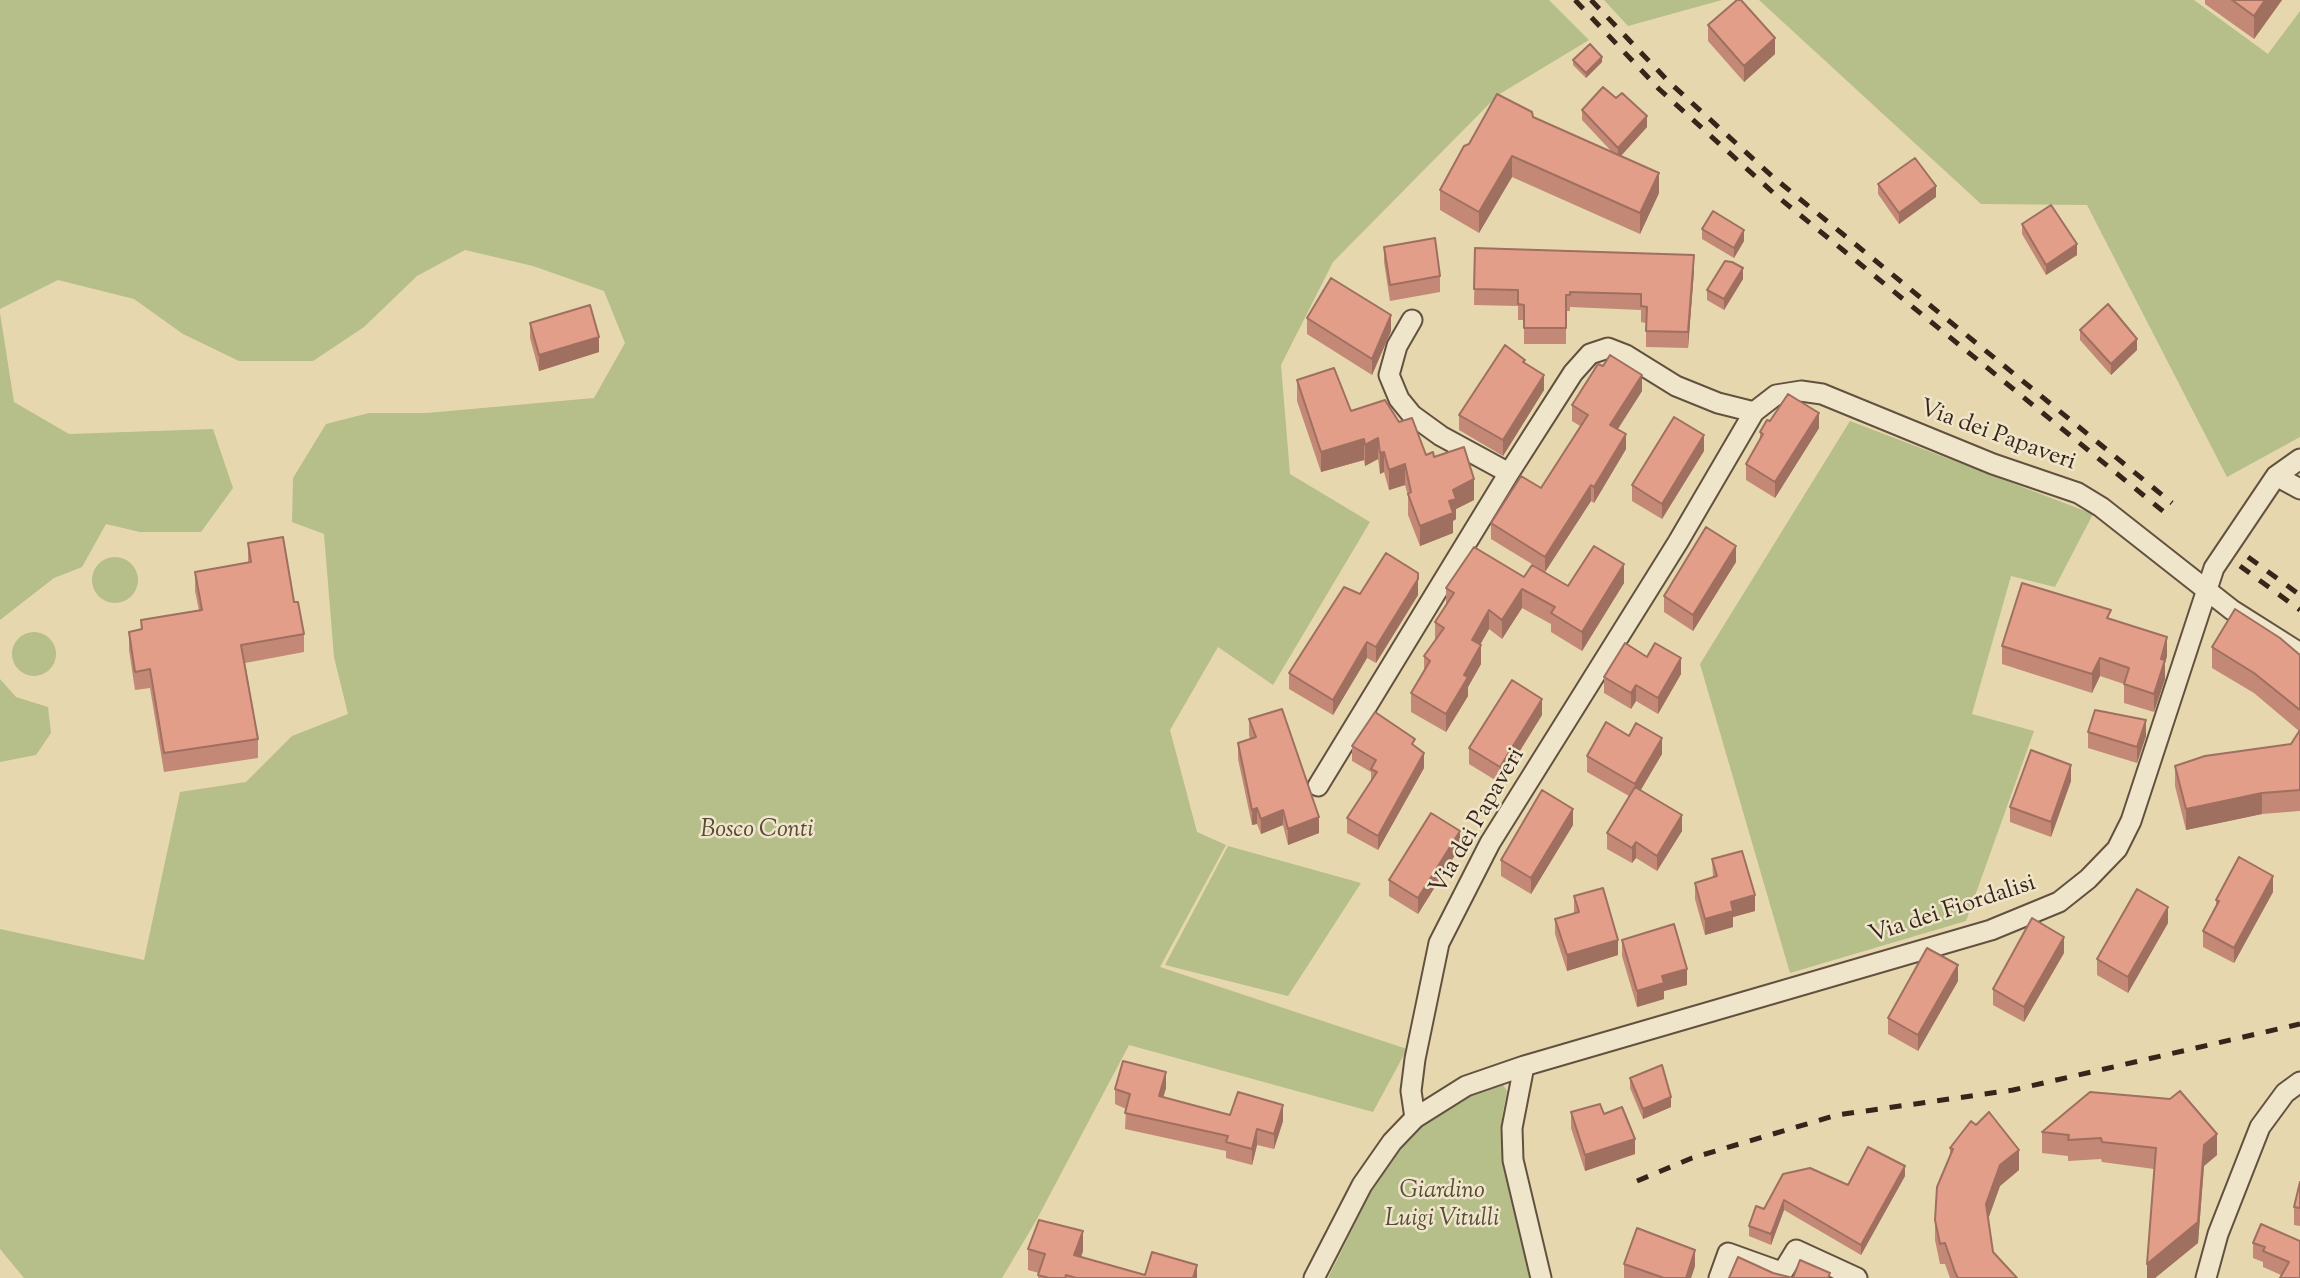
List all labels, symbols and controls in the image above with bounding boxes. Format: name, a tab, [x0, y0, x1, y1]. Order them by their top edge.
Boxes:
street label: Via dei Papaveri	[1915, 395, 2079, 479]
street label: Via dei Papaveri	[1425, 744, 1533, 900]
park label: Bosco Conti	[701, 818, 813, 846]
street label: Via dei Fiordalisi	[1866, 870, 2040, 952]
park label: Giardino Luigi Vitulli	[1385, 1179, 1499, 1235]

